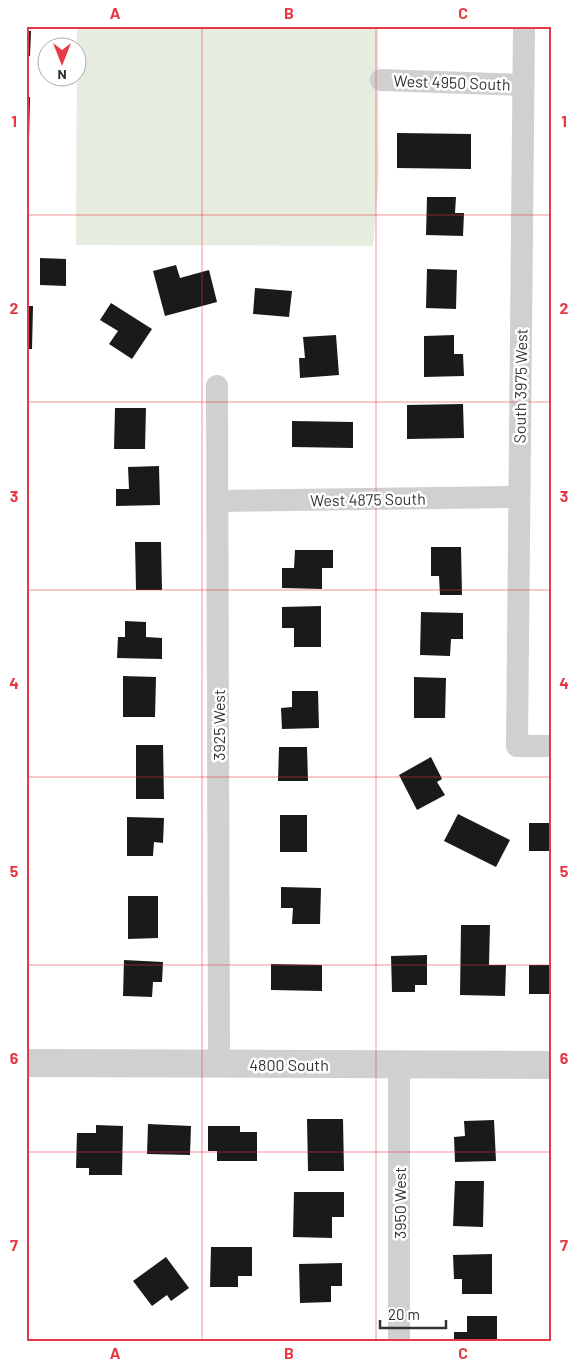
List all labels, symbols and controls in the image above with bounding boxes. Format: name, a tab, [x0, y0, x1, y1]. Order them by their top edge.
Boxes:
text: A	[110, 3, 121, 22]
text: B	[284, 3, 294, 22]
text: C	[458, 3, 468, 22]
north arrow	[38, 38, 88, 88]
text: N	[57, 67, 67, 84]
street label: West 4950 South	[393, 70, 511, 94]
text: 1	[11, 111, 17, 130]
text: 1	[561, 111, 567, 130]
text: 2	[10, 298, 19, 317]
text: 2	[560, 298, 569, 317]
street label: South 3975 West	[509, 328, 531, 444]
text: 3	[10, 486, 18, 505]
text: 3	[560, 486, 568, 505]
street label: West 4875 South	[310, 488, 426, 510]
text: 4	[9, 673, 19, 692]
text: 4	[559, 673, 569, 692]
street label: 3925 West	[209, 689, 228, 761]
text: 5	[10, 861, 19, 880]
text: 5	[560, 861, 569, 880]
text: 6	[10, 1048, 19, 1067]
text: 6	[560, 1048, 569, 1067]
street label: 4800 South	[249, 1055, 329, 1074]
street label: 3950 West	[390, 1167, 409, 1239]
text: 7	[10, 1235, 18, 1254]
text: 7	[560, 1235, 568, 1254]
scale bar	[380, 1297, 447, 1329]
text: 20 m	[388, 1305, 420, 1323]
text: A	[110, 1343, 121, 1362]
text: B	[284, 1343, 294, 1362]
text: C	[458, 1343, 468, 1362]

